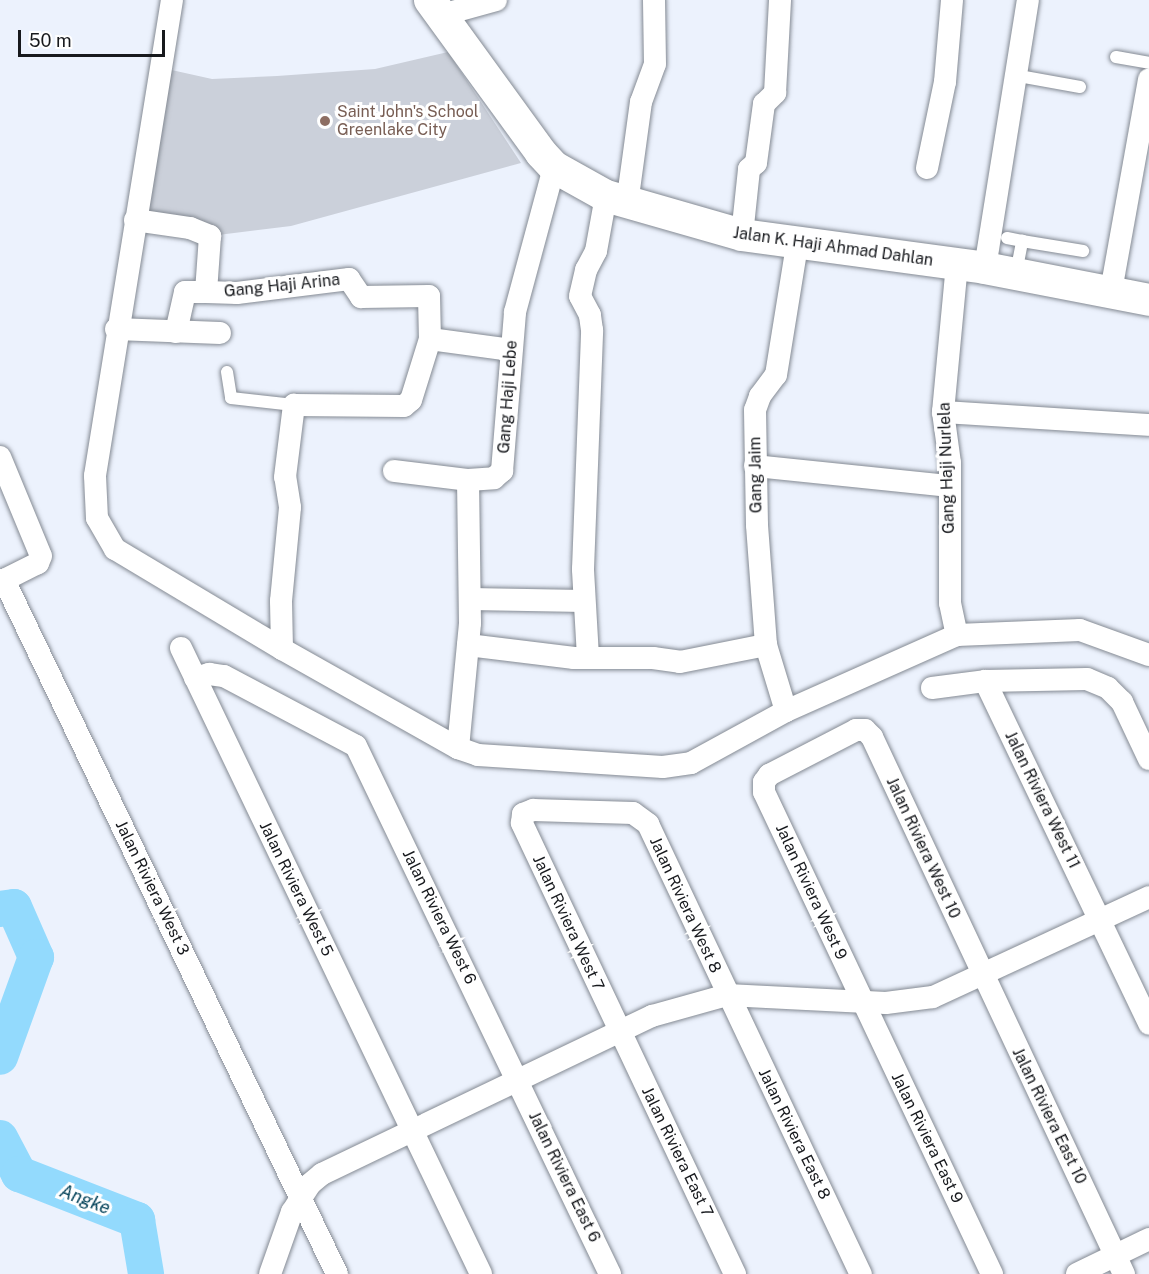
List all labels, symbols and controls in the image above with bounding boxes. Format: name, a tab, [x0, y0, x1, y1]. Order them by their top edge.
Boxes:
scale bar	[21, 18, 168, 56]
text: 50 m	[29, 30, 72, 51]
place label: Saint John's School Greenlake City	[337, 102, 479, 140]
marker: Saint John's School Greenlake City	[318, 114, 332, 128]
street label: Jalan K. Haji Ahmad Dahlan	[732, 223, 934, 271]
street label: Gang Haji Arina	[223, 270, 341, 302]
street label: Gang Haji Lebe	[494, 340, 522, 454]
street label: Gang Haji Nurlela	[935, 402, 959, 534]
street label: Gang Jaim	[746, 437, 766, 513]
street label: Jalan Riviera West 11	[1000, 728, 1084, 872]
street label: Jalan Riviera West 10	[882, 774, 964, 922]
street label: Jalan Riviera West 3	[111, 817, 193, 959]
street label: Jalan Riviera West 5	[255, 818, 337, 960]
street label: Jalan Riviera West 9	[771, 821, 851, 963]
street label: Jalan Riviera West 8	[645, 834, 725, 976]
street label: Jalan Riviera West 6	[398, 846, 480, 988]
street label: Jalan Riviera West 7	[528, 852, 608, 994]
street label: Jalan Riviera East 10	[1008, 1045, 1090, 1187]
street label: Jalan Riviera East 8	[754, 1065, 834, 1203]
street label: Jalan Riviera East 9	[887, 1070, 967, 1206]
street label: Jalan Riviera East 7	[637, 1084, 717, 1220]
street label: Jalan Riviera East 6	[524, 1109, 604, 1245]
water label: Angke	[57, 1181, 113, 1219]

